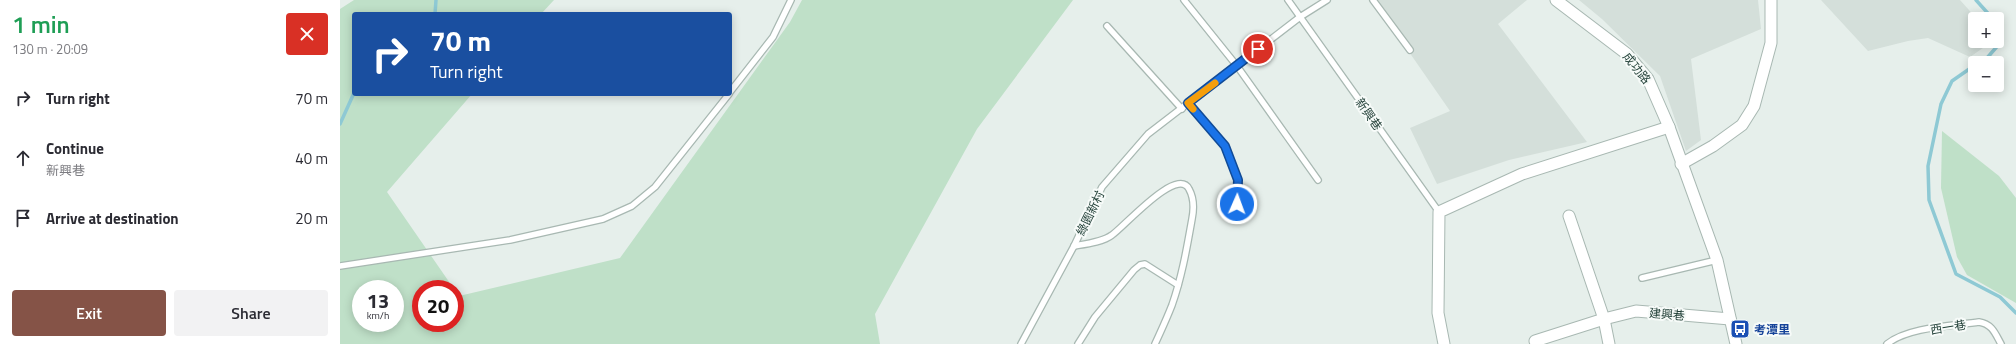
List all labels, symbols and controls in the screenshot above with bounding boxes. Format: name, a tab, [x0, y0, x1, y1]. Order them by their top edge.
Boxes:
text: 1 min	[12, 6, 70, 42]
map controls	[1968, 12, 2004, 92]
button: +	[1968, 12, 2004, 48]
button: close	[286, 13, 328, 55]
text: 70 m	[430, 19, 491, 62]
icon: right	[364, 28, 416, 80]
pin	[1241, 32, 1275, 66]
icon: arrive	[1247, 38, 1269, 60]
text: 130 m · 20:09	[12, 39, 88, 59]
street label: 成功路	[1618, 48, 1656, 88]
button: −	[1968, 56, 2004, 92]
text: Turn right	[430, 58, 503, 85]
icon: right	[12, 87, 34, 109]
text: Turn right	[46, 87, 110, 110]
text: 70 m	[295, 87, 328, 110]
street label: 新興巷	[1351, 94, 1387, 134]
text: Continue	[46, 137, 104, 160]
icon: ahead	[12, 147, 34, 169]
text: 40 m	[295, 147, 328, 170]
text: 新興巷	[46, 160, 85, 180]
position arrow	[1216, 183, 1258, 225]
street label: 綠園新村	[1071, 186, 1109, 239]
icon: arrive	[12, 207, 34, 229]
text: Arrive at destination	[46, 207, 179, 230]
text: 20 m	[295, 207, 328, 230]
speed limit sign: 20	[412, 280, 464, 332]
text: 13	[367, 285, 389, 316]
button: Exit	[12, 290, 166, 336]
button: Share	[174, 290, 328, 336]
street label: 建興巷	[1648, 303, 1686, 325]
text: km/h	[367, 308, 389, 323]
street label: 西一巷	[1929, 315, 1967, 339]
bus stop icon: 考潭里	[1729, 318, 1751, 340]
place label: 考潭里	[1754, 320, 1790, 339]

